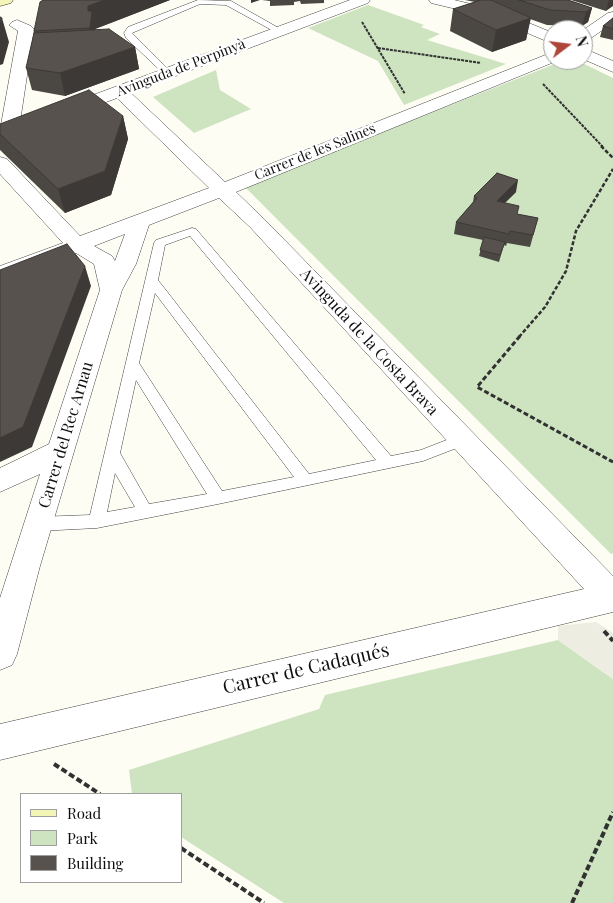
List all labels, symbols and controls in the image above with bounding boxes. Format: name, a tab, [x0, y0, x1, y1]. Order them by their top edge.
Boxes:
north arrow	[543, 20, 593, 70]
text: N	[572, 34, 592, 49]
street label: Avinguda de Perpinyà	[114, 36, 248, 100]
street label: Carrer de les Salines	[252, 120, 378, 184]
street label: Avinguda de la Costa Brava	[296, 265, 442, 419]
street label: Carrer del Rec Arnau	[35, 359, 97, 511]
street label: Carrer de Cadaqués	[221, 639, 391, 699]
legend	[20, 793, 182, 883]
text: Road	[67, 803, 101, 823]
text: Park	[67, 828, 98, 848]
text: Building	[67, 853, 123, 873]

